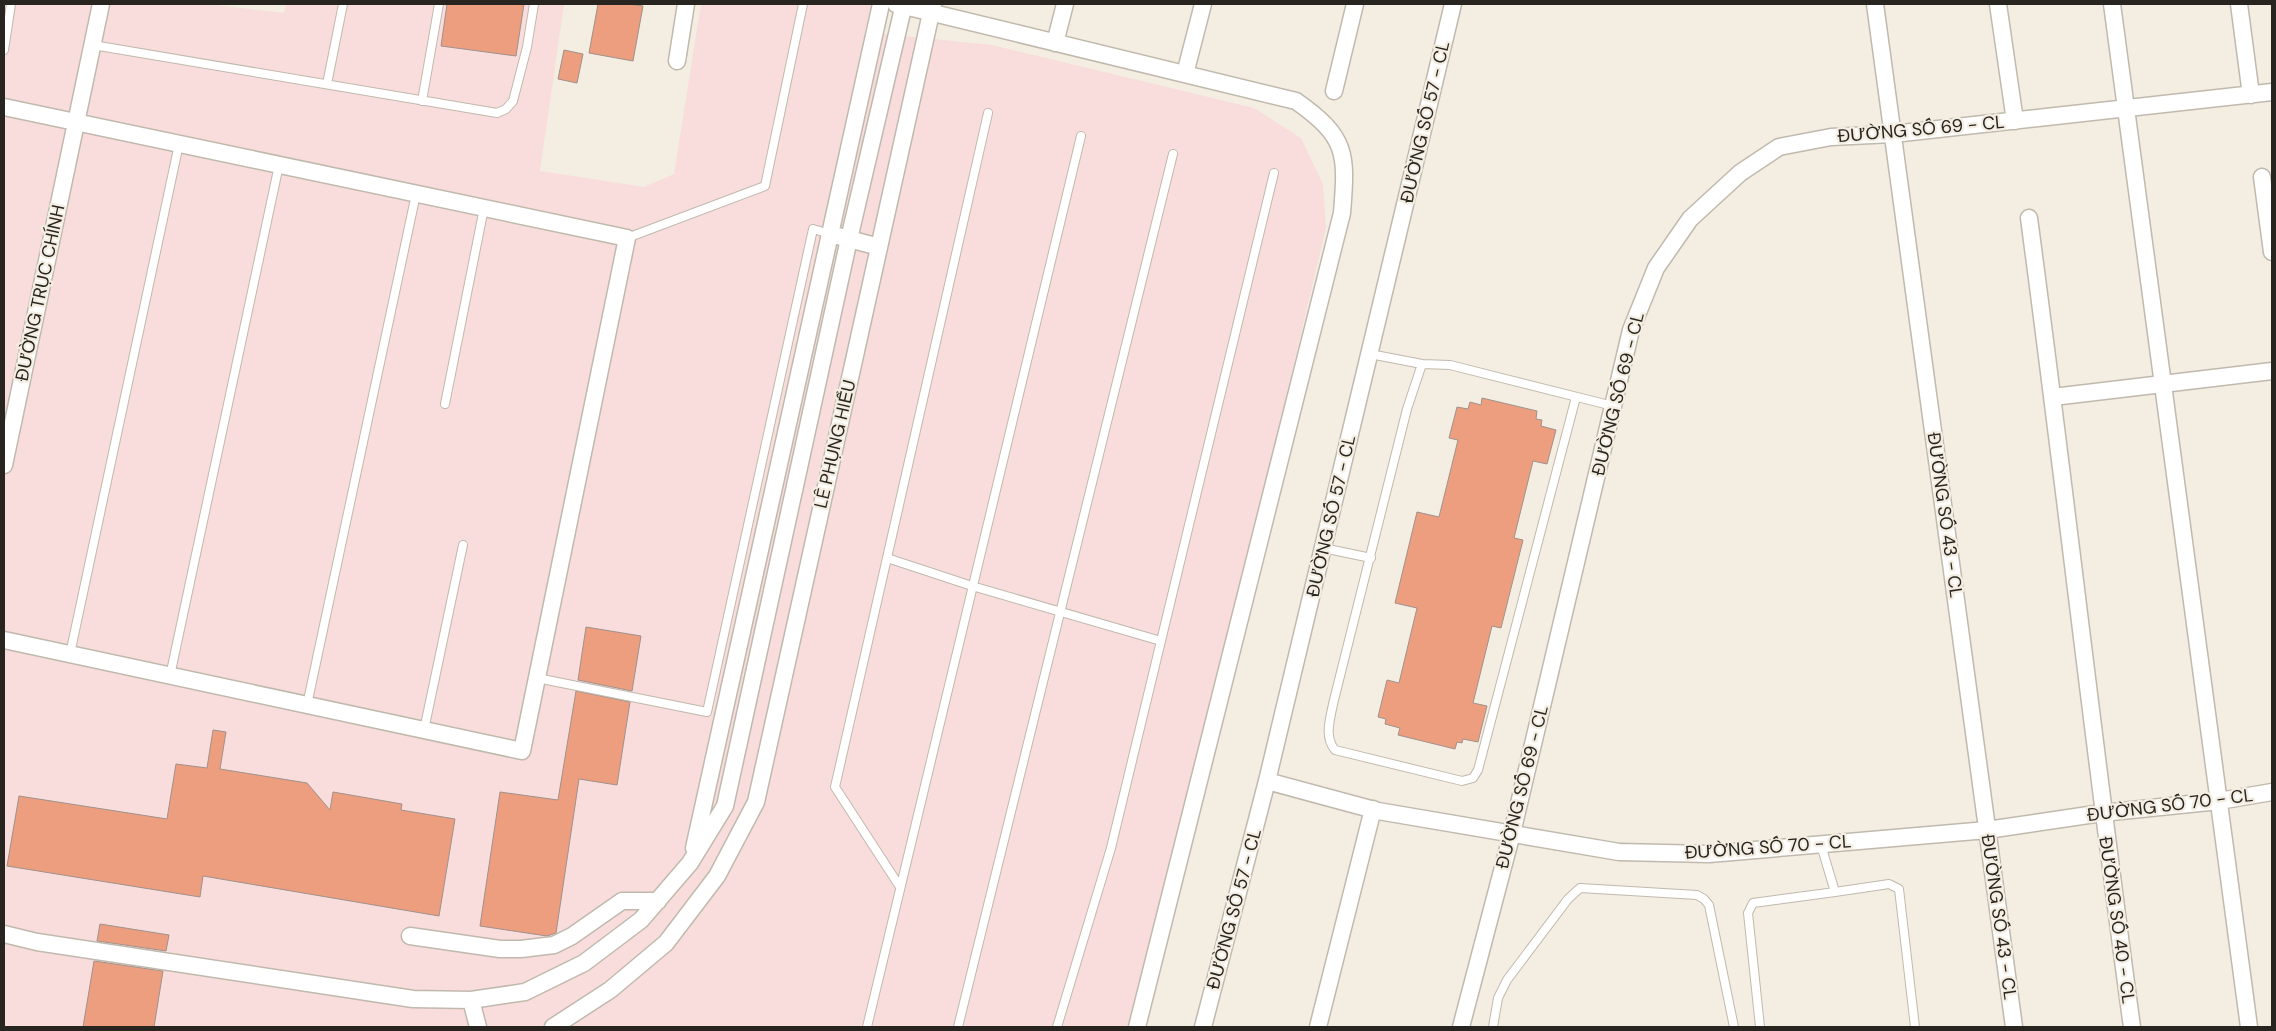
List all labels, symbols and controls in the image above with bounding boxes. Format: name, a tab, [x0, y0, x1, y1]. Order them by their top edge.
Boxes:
street label: ĐƯỜNG SỐ 57 - CL	[1395, 39, 1455, 205]
street label: ĐƯỜNG SỐ 69 - CL	[1836, 110, 2006, 148]
street label: ĐƯỜNG TRỤC CHÍNH	[10, 202, 70, 384]
street label: ĐƯỜNG SỐ 69 - CL	[1586, 310, 1650, 478]
street label: LÊ PHỤNG HIỂU	[809, 377, 861, 511]
street label: ĐƯỜNG SỐ 43 - CL	[1922, 431, 1968, 599]
street label: ĐƯỜNG SỐ 57 - CL	[1301, 433, 1361, 599]
street label: ĐƯỜNG SỐ 69 - CL	[1490, 703, 1554, 871]
street label: ĐƯỜNG SỐ 70 - CL	[2086, 783, 2254, 827]
street label: ĐƯỜNG SỐ 57 - CL	[1201, 826, 1267, 992]
street label: ĐƯỜNG SỐ 70 - CL	[1684, 829, 1852, 865]
street label: ĐƯỜNG SỐ 43 - CL	[1976, 833, 2022, 1001]
street label: ĐƯỜNG SỐ 40 - CL	[2093, 835, 2141, 1005]

